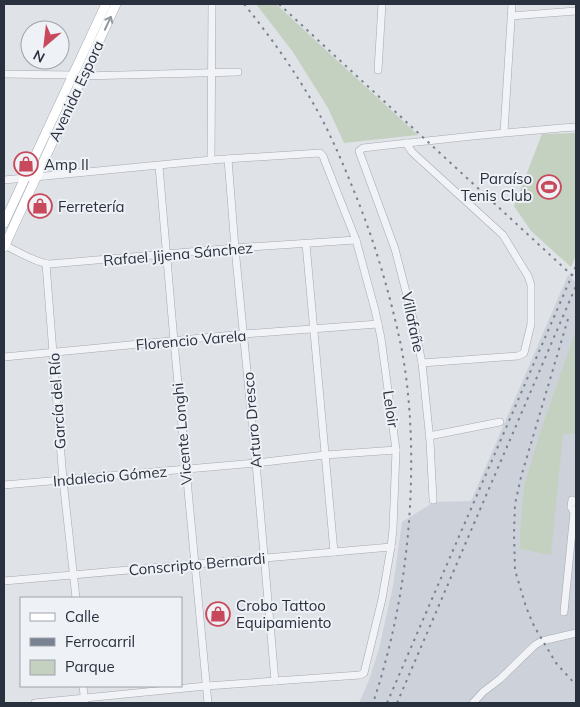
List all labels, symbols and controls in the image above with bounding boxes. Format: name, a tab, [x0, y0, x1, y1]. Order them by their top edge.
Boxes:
one-way arrow	[103, 16, 113, 31]
north arrow	[20, 20, 70, 70]
street label: Avenida Espora	[44, 38, 108, 144]
text: N	[30, 46, 48, 67]
shop icon: Amp II	[13, 151, 39, 177]
place label: Amp II	[44, 155, 89, 174]
place label: Paraíso Tenis Club	[461, 169, 532, 205]
sports icon: Paraíso Tenis Club	[536, 174, 562, 200]
shop icon: Ferretería	[27, 193, 53, 219]
place label: Ferretería	[58, 197, 125, 216]
street label: Rafael Jijena Sánchez	[102, 238, 254, 270]
street label: Villafañe	[397, 290, 429, 354]
street label: Florencio Varela	[135, 326, 247, 354]
street label: García del Río	[44, 352, 70, 450]
street label: Arturo Dresco	[238, 371, 266, 469]
street label: Vicente Longhi	[168, 382, 196, 486]
street label: Leloir	[379, 389, 403, 429]
street label: Indalecio Gómez	[52, 462, 168, 490]
street label: Conscripto Bernardi	[128, 549, 266, 579]
place label: Crobo Tattoo Equipamiento	[236, 596, 331, 632]
legend	[20, 597, 182, 687]
shop icon: Crobo Tattoo Equipamiento	[205, 601, 231, 627]
text: Calle	[65, 607, 99, 626]
text: Ferrocarril	[65, 632, 135, 651]
text: Parque	[65, 657, 115, 676]

